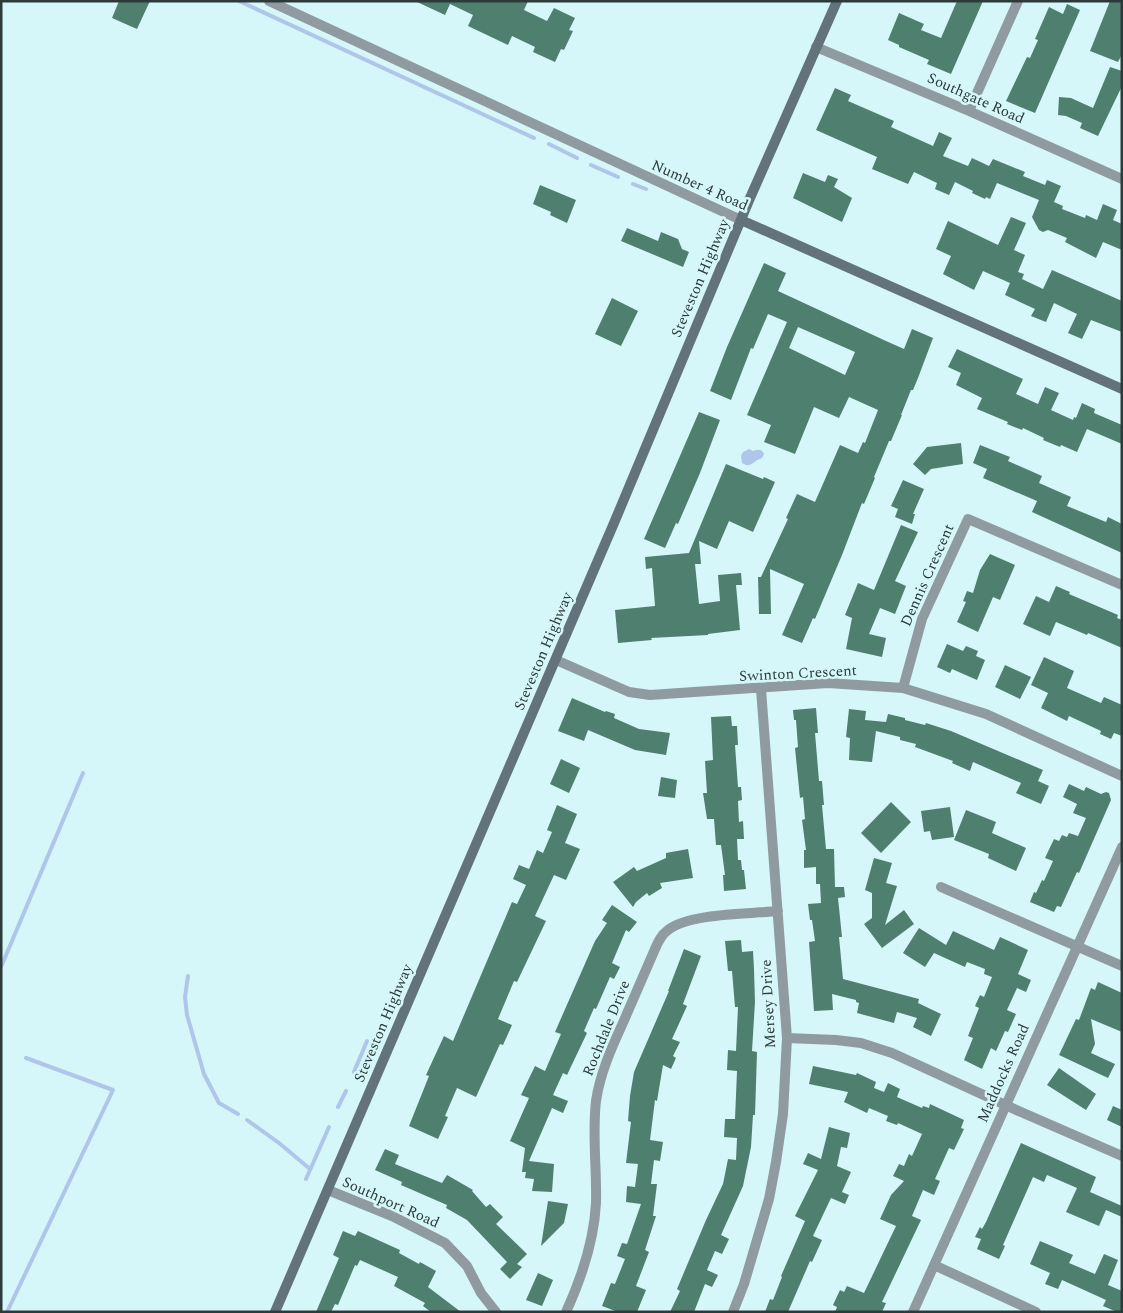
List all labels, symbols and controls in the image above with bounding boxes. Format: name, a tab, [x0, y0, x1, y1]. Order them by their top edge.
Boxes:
street label: Southgate Road	[923, 67, 1028, 130]
street label: Number 4 Road	[648, 154, 752, 217]
street label: Steveston Highway	[665, 215, 736, 341]
street label: Dennis Crescent	[895, 520, 960, 630]
street label: Steveston Highway	[508, 588, 579, 714]
street label: Swinton Crescent	[739, 659, 858, 688]
street label: Mersey Drive	[755, 959, 782, 1049]
street label: Steveston Highway	[348, 960, 419, 1086]
street label: Rochdale Drive	[577, 977, 636, 1080]
street label: Maddocks Road	[971, 1020, 1036, 1126]
street label: Southport Road	[338, 1171, 443, 1234]

